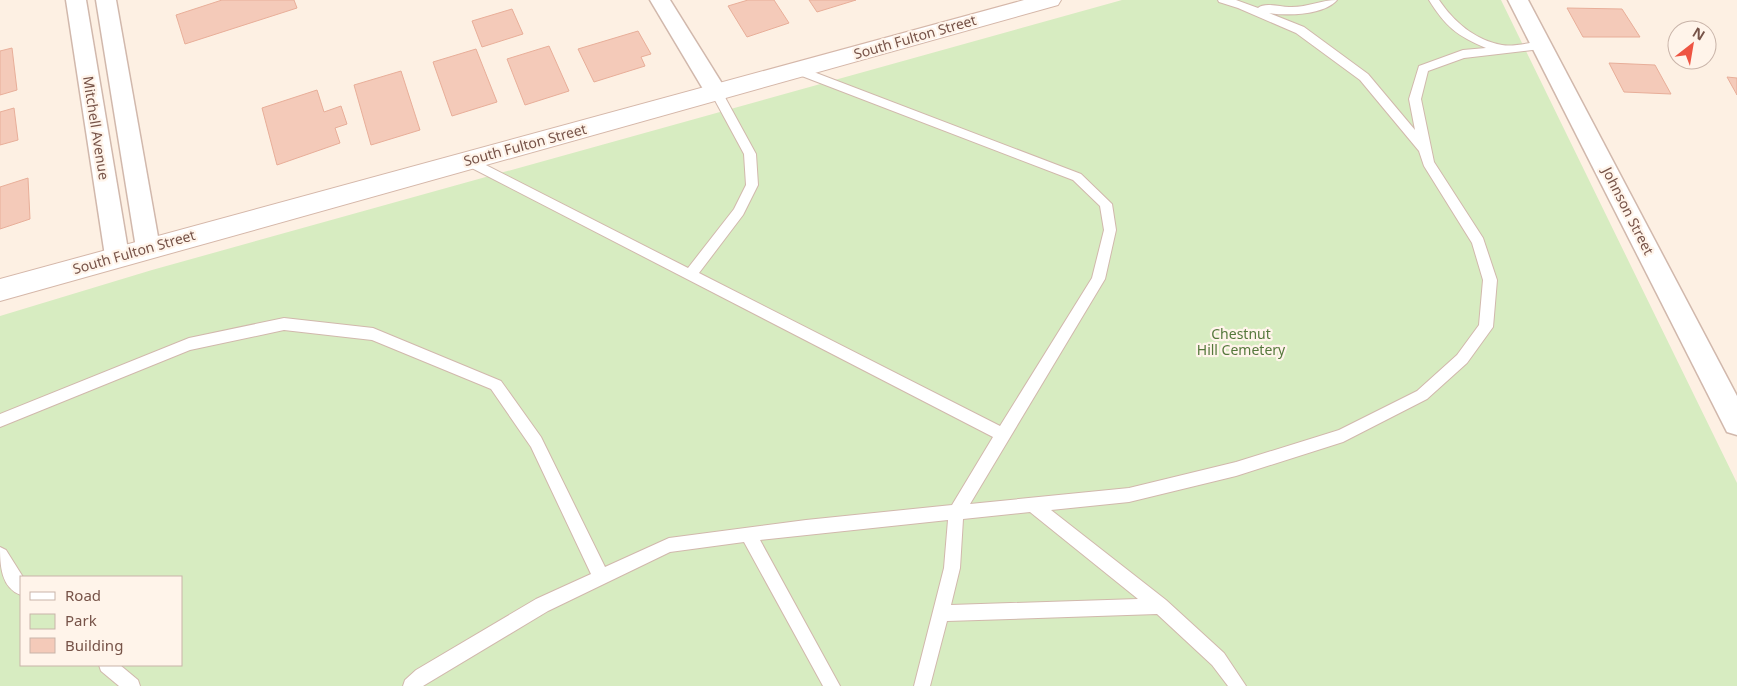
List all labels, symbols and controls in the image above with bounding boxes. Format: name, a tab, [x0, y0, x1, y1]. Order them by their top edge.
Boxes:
street label: South Fulton Street	[851, 10, 978, 63]
north arrow	[1667, 20, 1717, 70]
text: N	[1689, 22, 1709, 45]
street label: Mitchell Avenue	[79, 75, 114, 181]
street label: South Fulton Street	[461, 119, 588, 170]
street label: Johnson Street	[1597, 162, 1659, 258]
street label: South Fulton Street	[70, 225, 197, 278]
park label: Chestnut Hill Cemetery	[1197, 324, 1286, 359]
legend	[20, 576, 182, 666]
text: Road	[65, 585, 101, 605]
text: Park	[65, 610, 97, 630]
text: Building	[65, 635, 123, 655]

